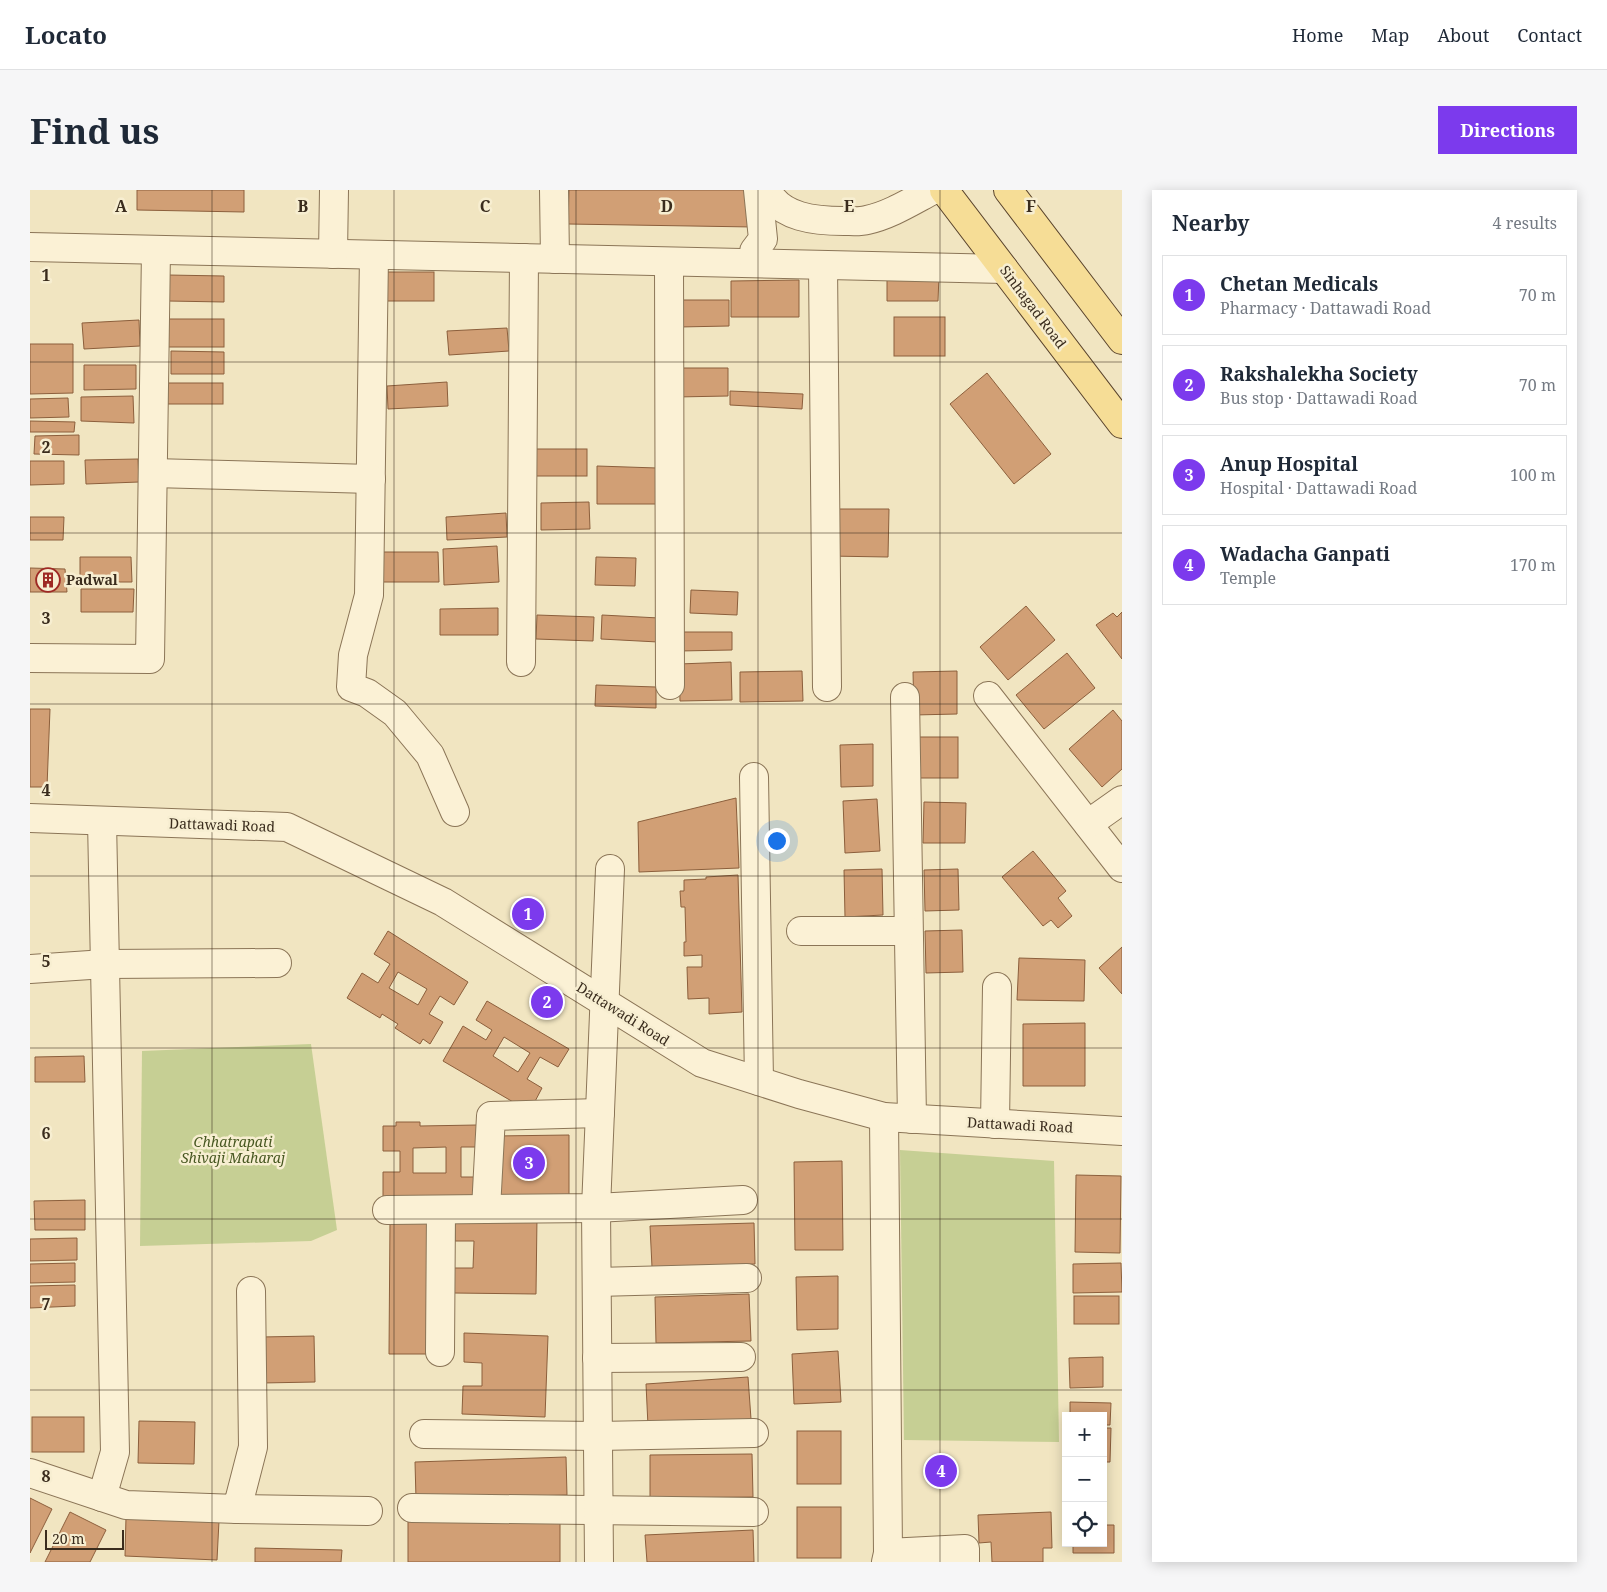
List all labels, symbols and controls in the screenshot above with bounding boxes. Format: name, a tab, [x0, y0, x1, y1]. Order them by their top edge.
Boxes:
text: Locato	[25, 18, 107, 51]
text: Home	[1292, 23, 1343, 47]
text: Map	[1371, 23, 1409, 47]
text: About	[1437, 23, 1489, 47]
text: Contact	[1517, 23, 1582, 47]
button: Directions	[1438, 106, 1577, 154]
text: Find us	[30, 107, 159, 154]
text: A	[115, 195, 128, 217]
text: B	[298, 195, 309, 217]
text: C	[480, 195, 491, 217]
text: D	[661, 195, 673, 217]
text: E	[844, 195, 854, 217]
text: F	[1026, 195, 1036, 217]
text: Nearby	[1172, 209, 1250, 237]
text: 4 results	[1493, 212, 1557, 234]
street label: Sinhagad Road	[996, 261, 1071, 352]
text: 1	[41, 264, 51, 286]
text: Chetan Medicals	[1220, 271, 1378, 297]
text: 1	[1184, 284, 1194, 306]
text: 70 m	[1519, 284, 1556, 306]
text: Pharmacy · Dattawadi Road	[1220, 297, 1431, 319]
text: Rakshalekha Society	[1220, 361, 1418, 387]
text: 2	[1184, 374, 1194, 396]
text: 70 m	[1519, 374, 1556, 396]
text: Bus stop · Dattawadi Road	[1220, 387, 1418, 409]
text: 2	[41, 436, 51, 458]
text: Anup Hospital	[1220, 451, 1358, 477]
text: 3	[1184, 464, 1194, 486]
text: 100 m	[1510, 464, 1556, 486]
text: Hospital · Dattawadi Road	[1220, 477, 1417, 499]
text: Wadacha Ganpati	[1220, 541, 1390, 567]
text: 4	[1184, 554, 1194, 576]
text: 170 m	[1510, 554, 1556, 576]
building icon: Padwal	[35, 567, 61, 593]
text: Temple	[1220, 567, 1276, 589]
place label: Padwal	[66, 570, 118, 589]
text: 3	[41, 607, 51, 629]
text: 4	[41, 779, 51, 801]
street label: Dattawadi Road	[169, 813, 276, 836]
your location	[764, 828, 790, 854]
pin: 1	[512, 895, 544, 933]
text: 5	[41, 950, 51, 972]
street label: Dattawadi Road	[573, 977, 674, 1050]
pin: 2	[531, 983, 563, 1021]
street label: Dattawadi Road	[966, 1112, 1074, 1137]
text: 6	[41, 1122, 51, 1144]
park label: Chhatrapati Shivaji Maharaj	[181, 1132, 285, 1167]
pin: 3	[513, 1144, 545, 1182]
text: 7	[41, 1293, 51, 1315]
map controls	[1062, 1412, 1107, 1547]
button: +	[1062, 1412, 1107, 1457]
pin: 4	[925, 1452, 957, 1490]
button: −	[1062, 1457, 1107, 1502]
text: 8	[41, 1465, 51, 1487]
button: locate	[1062, 1502, 1107, 1547]
scale bar	[45, 1527, 124, 1550]
text: 20 m	[52, 1529, 85, 1548]

